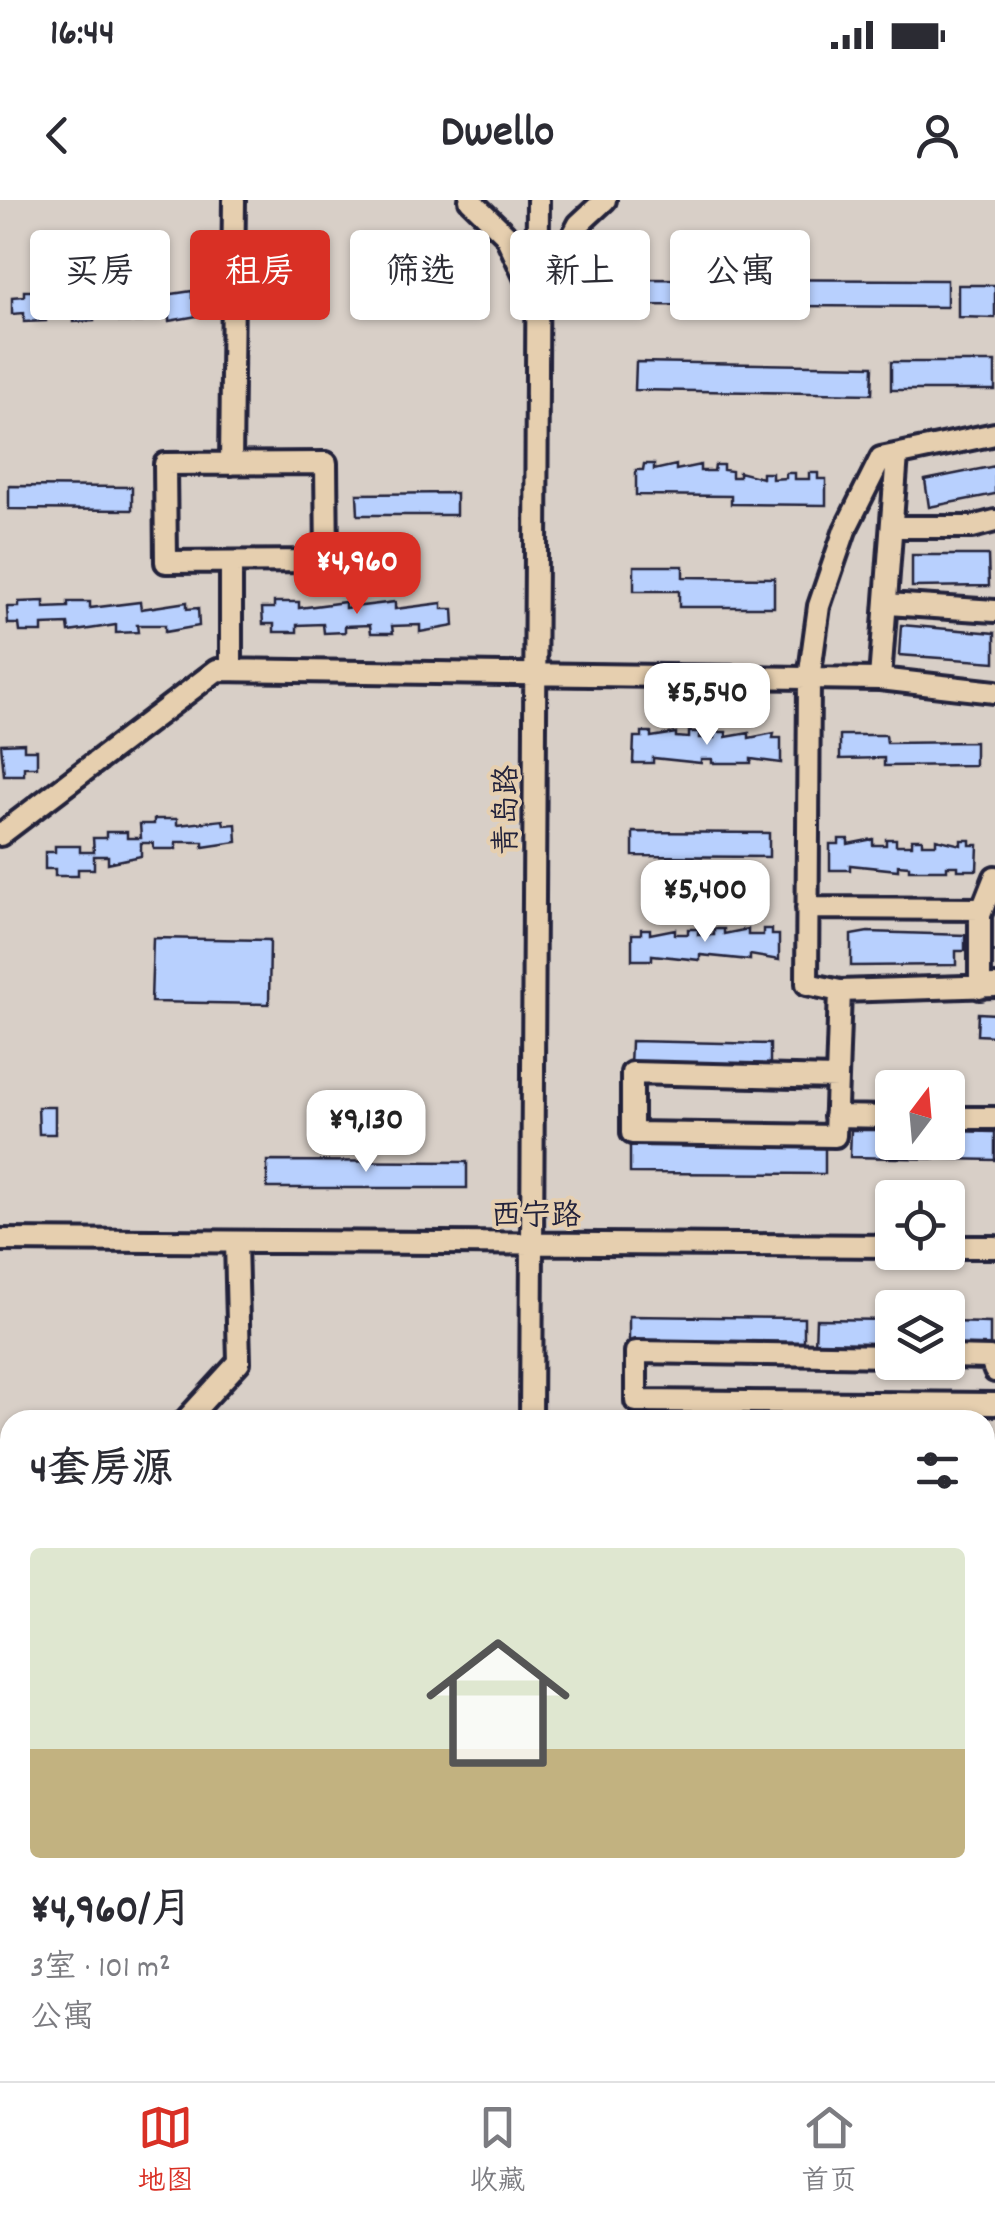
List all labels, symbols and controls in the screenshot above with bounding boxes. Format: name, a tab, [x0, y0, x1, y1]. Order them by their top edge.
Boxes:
text: 16:44	[50, 8, 115, 63]
text: Dwello	[441, 103, 554, 167]
icon: back	[30, 108, 85, 163]
icon: person	[910, 108, 965, 163]
chip: 买房	[30, 230, 170, 320]
chip: 租房	[190, 230, 330, 320]
chip: 筛选	[350, 230, 490, 320]
chip: 新上	[510, 230, 650, 320]
chip: 公寓	[670, 230, 810, 320]
pin: ¥4,960	[276, 532, 438, 617]
text: ¥4,960	[316, 541, 398, 587]
pin: ¥5,540	[626, 663, 788, 748]
text: ¥5,540	[666, 672, 748, 718]
street label: 青岛路	[488, 765, 531, 855]
pin: ¥5,400	[624, 860, 786, 945]
text: ¥5,400	[663, 869, 747, 915]
north arrow	[875, 1070, 965, 1160]
map controls	[875, 1070, 965, 1380]
pin: ¥9,130	[285, 1090, 447, 1175]
text: ¥9,130	[329, 1099, 403, 1145]
button: locate	[875, 1180, 965, 1270]
street label: 西宁路	[491, 1197, 581, 1240]
button: layers	[875, 1290, 965, 1380]
text: 4套房源	[30, 1443, 173, 1503]
icon: filters	[910, 1443, 965, 1498]
icon: home	[408, 1613, 588, 1793]
text: ¥4,960/月	[30, 1883, 192, 1943]
text: 3室 · 101 m²	[30, 1947, 171, 1993]
text: 公寓	[30, 1997, 94, 2043]
tab: 地图	[138, 2100, 194, 2204]
tab: 收藏	[469, 2100, 525, 2204]
tab: 首页	[801, 2100, 857, 2204]

